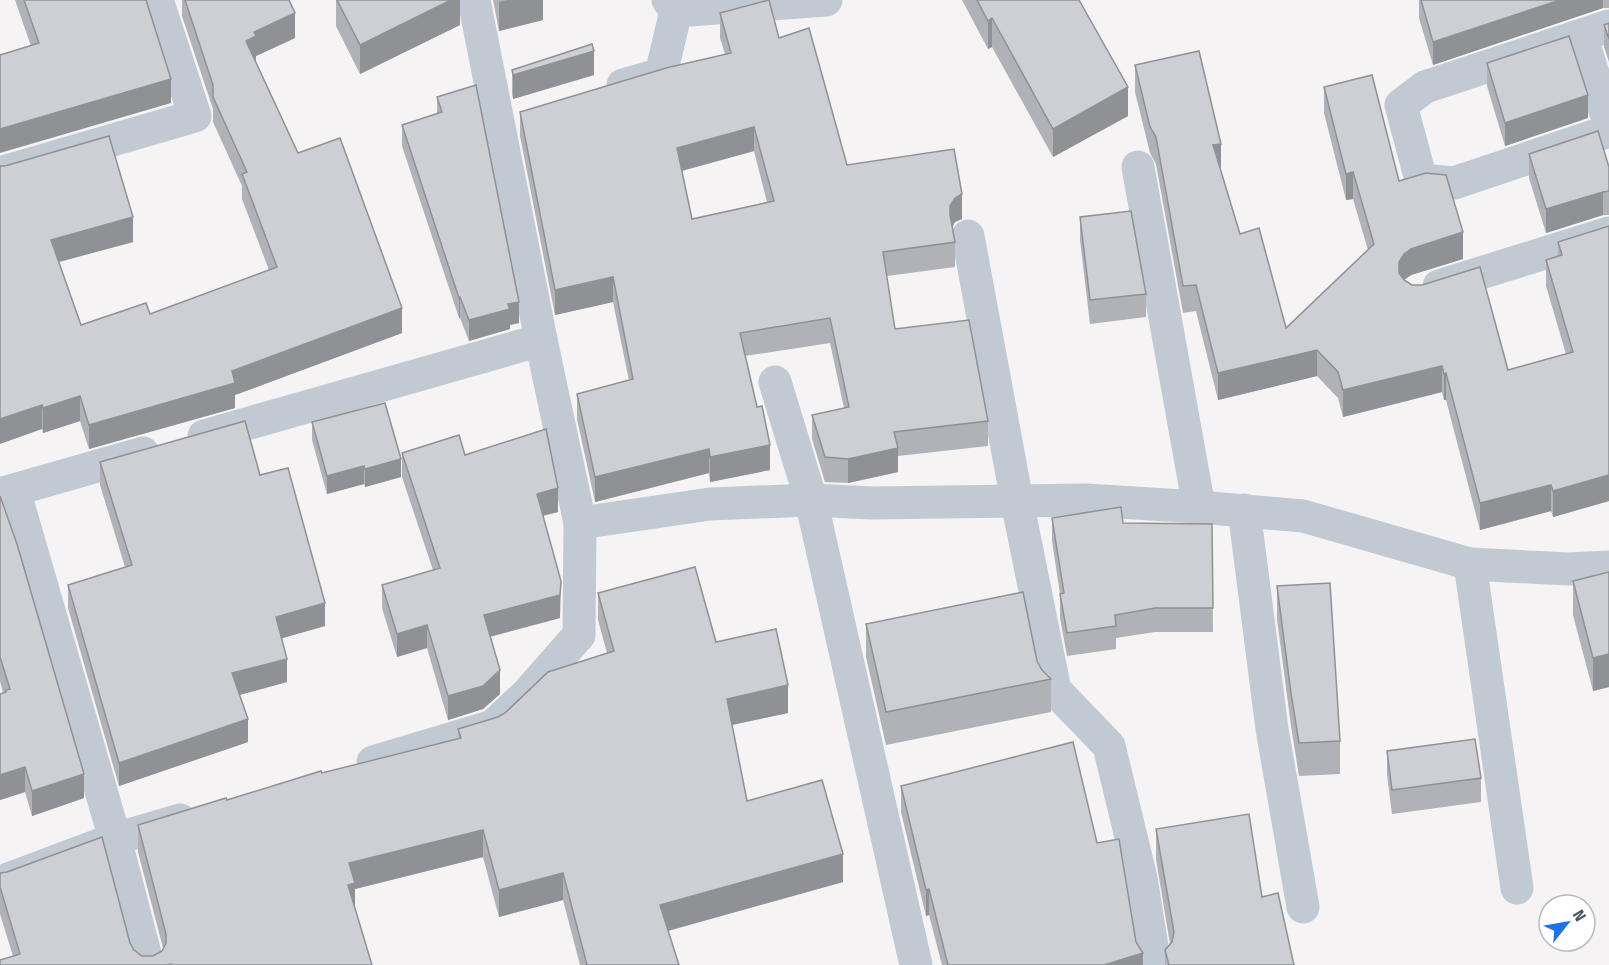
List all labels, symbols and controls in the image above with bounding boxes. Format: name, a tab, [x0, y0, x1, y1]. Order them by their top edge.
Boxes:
north arrow	[1537, 893, 1597, 953]
text: N	[1569, 907, 1590, 925]

